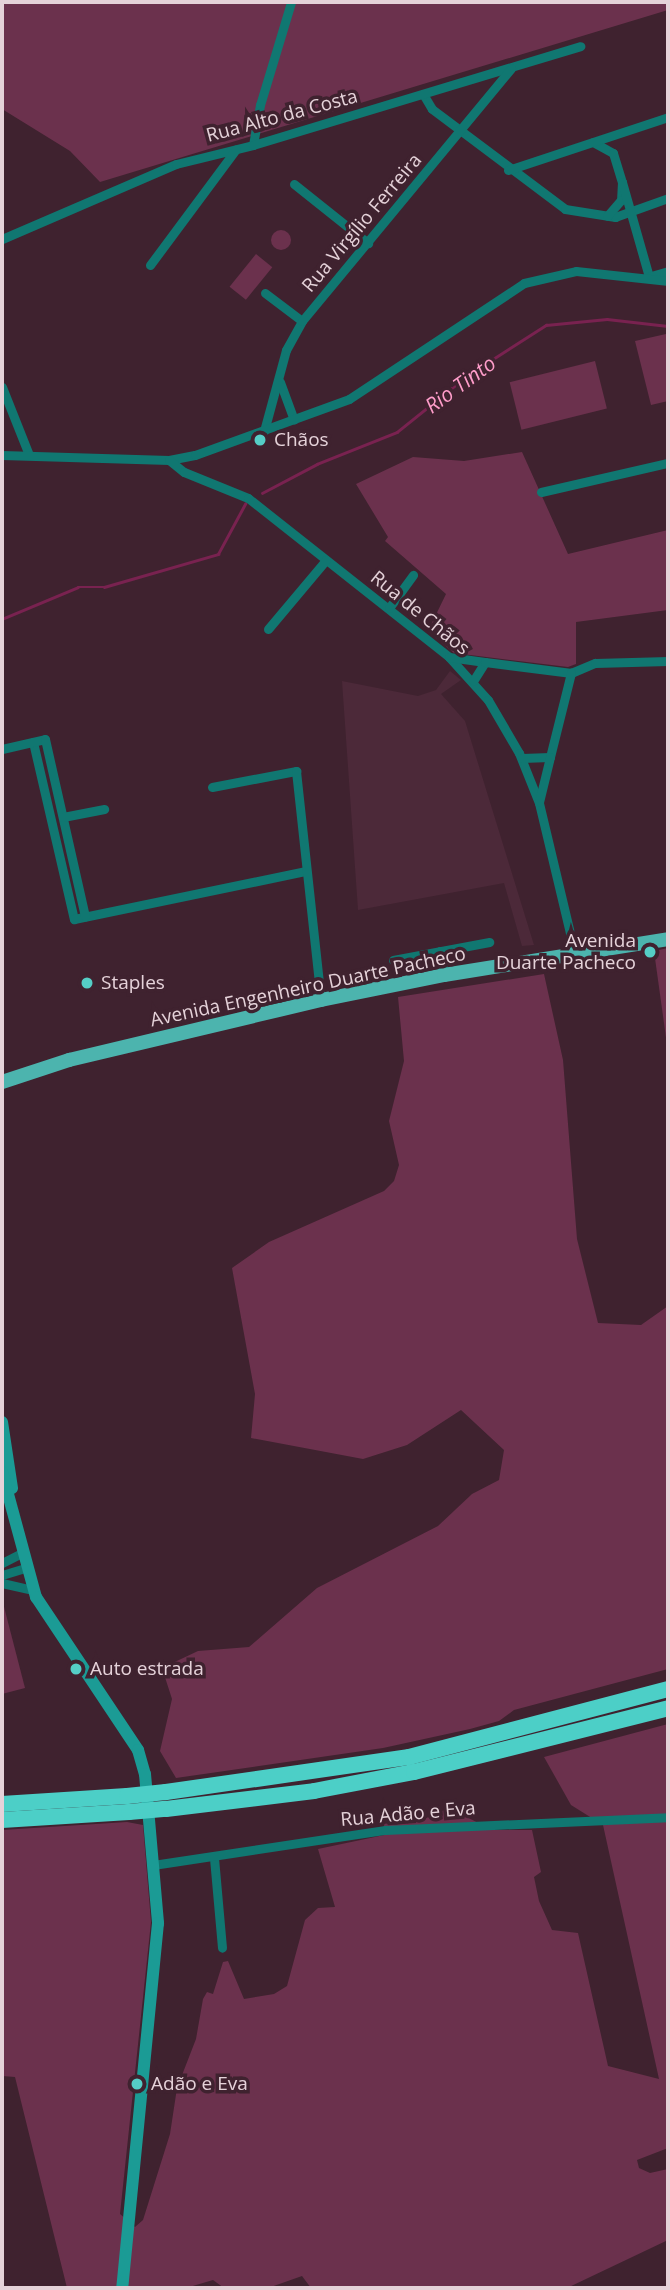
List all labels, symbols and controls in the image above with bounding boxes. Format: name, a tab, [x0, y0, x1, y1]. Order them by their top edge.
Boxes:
street label: Rua Alto da Costa	[204, 85, 360, 147]
street label: Rua Virgílio Ferreira	[297, 149, 427, 297]
water label: Rio Tinto	[420, 350, 500, 418]
place label: Chãos	[274, 429, 329, 451]
marker: Chãos	[252, 432, 268, 448]
street label: Rua de Chãos	[366, 566, 474, 660]
place label: Avenida Duarte Pacheco	[496, 930, 636, 974]
street label: Avenida Engenheiro Duarte Pacheco	[148, 942, 468, 1032]
marker: Avenida Duarte Pacheco	[642, 944, 658, 960]
place label: Staples	[101, 972, 165, 994]
marker: Staples	[79, 975, 95, 991]
place label: Auto estrada	[90, 1658, 204, 1680]
marker: Auto estrada	[68, 1661, 84, 1677]
street label: Rua Adão e Eva	[339, 1797, 477, 1831]
place label: Adão e Eva	[151, 2073, 248, 2095]
marker: Adão e Eva	[129, 2076, 145, 2092]

